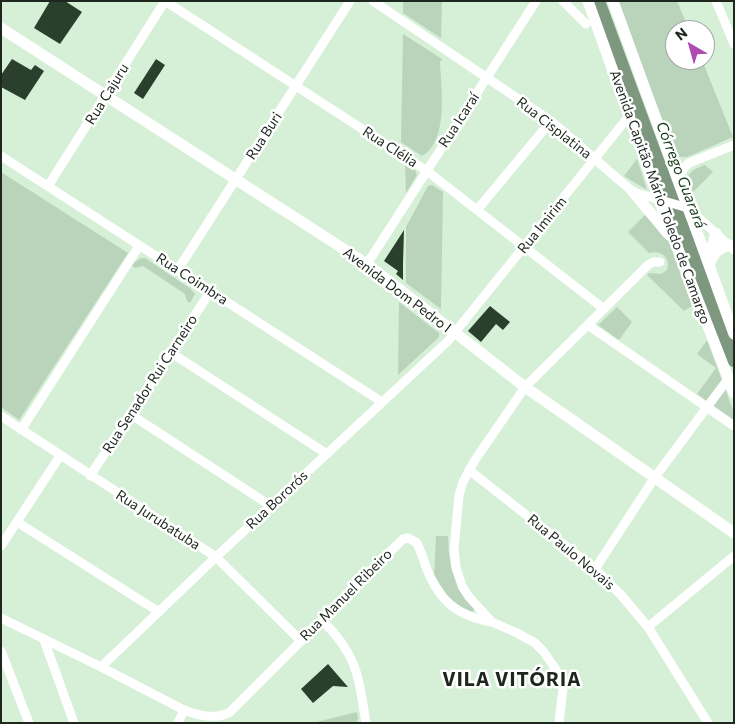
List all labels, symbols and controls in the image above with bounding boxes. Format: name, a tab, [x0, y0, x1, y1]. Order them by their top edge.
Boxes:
north arrow	[665, 20, 715, 70]
text: N	[672, 24, 690, 44]
street label: Rua Cajuru	[82, 60, 132, 128]
street label: Avenida Capitão Mário Toledo de Camargo	[606, 68, 714, 326]
street label: Rua Icaraí	[435, 90, 483, 150]
street label: Rua Cisplatina	[513, 94, 595, 162]
street label: Rua Buri	[242, 109, 286, 163]
water label: Córrego Guarará	[652, 119, 710, 231]
street label: Rua Clélia	[359, 123, 421, 171]
street label: Rua Imirim	[514, 193, 570, 257]
street label: Avenida Dom Pedro I	[340, 244, 454, 336]
street label: Rua Coimbra	[153, 250, 231, 308]
street label: Rua Senador Rui Carneiro	[99, 312, 201, 456]
street label: Rua Bororós	[243, 467, 311, 533]
street label: Rua Jurubatuba	[113, 486, 203, 554]
street label: Rua Paulo Novais	[524, 511, 618, 593]
street label: Rua Manuel Ribeiro	[297, 546, 395, 644]
district label: VILA VITÓRIA	[441, 669, 583, 691]

